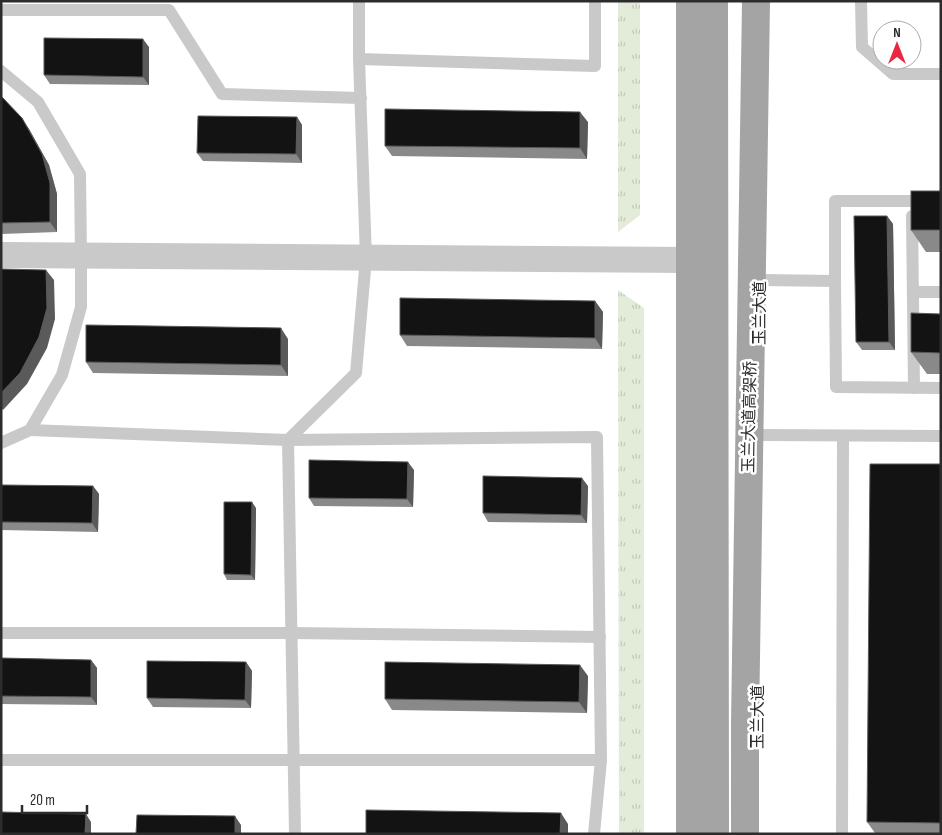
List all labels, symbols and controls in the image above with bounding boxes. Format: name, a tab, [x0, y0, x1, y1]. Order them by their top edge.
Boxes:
north arrow	[872, 20, 922, 70]
text: N	[893, 24, 901, 41]
street label: 玉兰大道	[751, 281, 770, 345]
street label: 玉兰大道高架桥	[740, 361, 760, 473]
street label: 玉兰大道	[749, 685, 768, 749]
scale bar	[22, 782, 88, 814]
text: 20 m	[30, 791, 55, 810]

